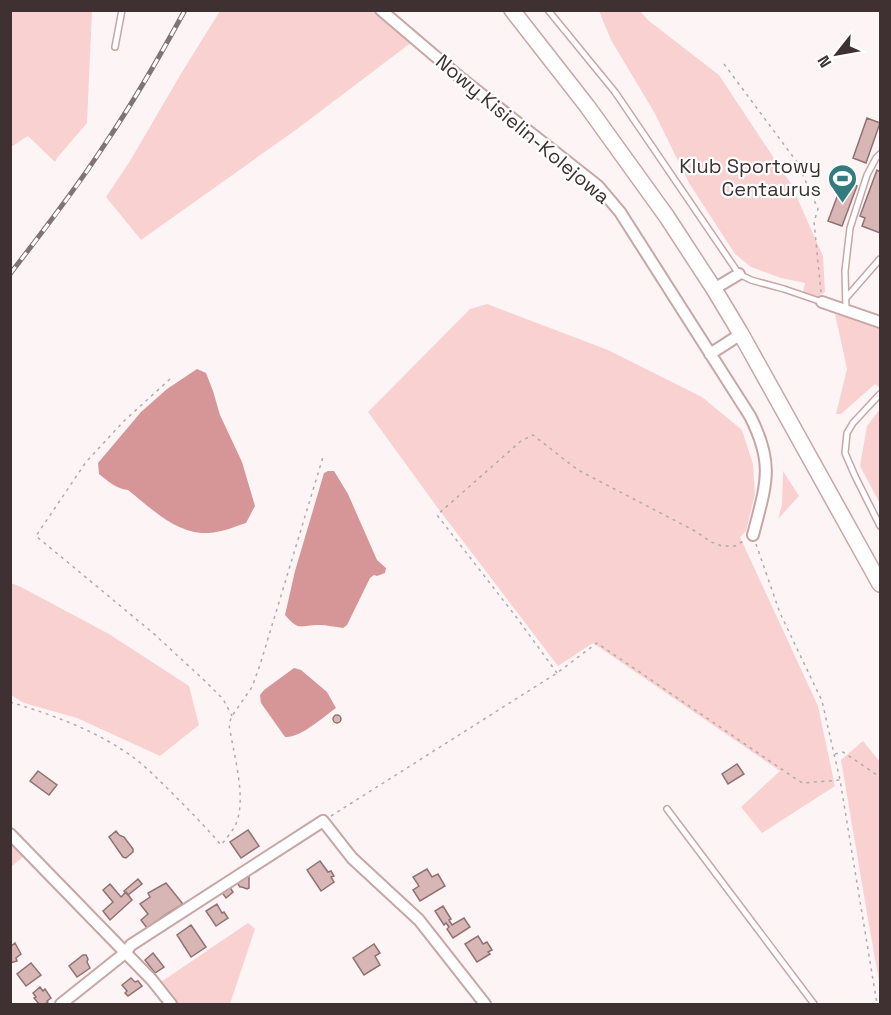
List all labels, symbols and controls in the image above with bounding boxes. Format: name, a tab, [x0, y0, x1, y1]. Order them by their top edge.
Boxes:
north arrow	[807, 24, 867, 84]
street label: Nowy Kisielin-Kolejowa	[430, 48, 616, 210]
text: N	[813, 51, 836, 71]
place label: Klub Sportowy Centaurus	[679, 153, 821, 202]
sports icon: Klub Sportowy Centaurus	[826, 162, 858, 204]

